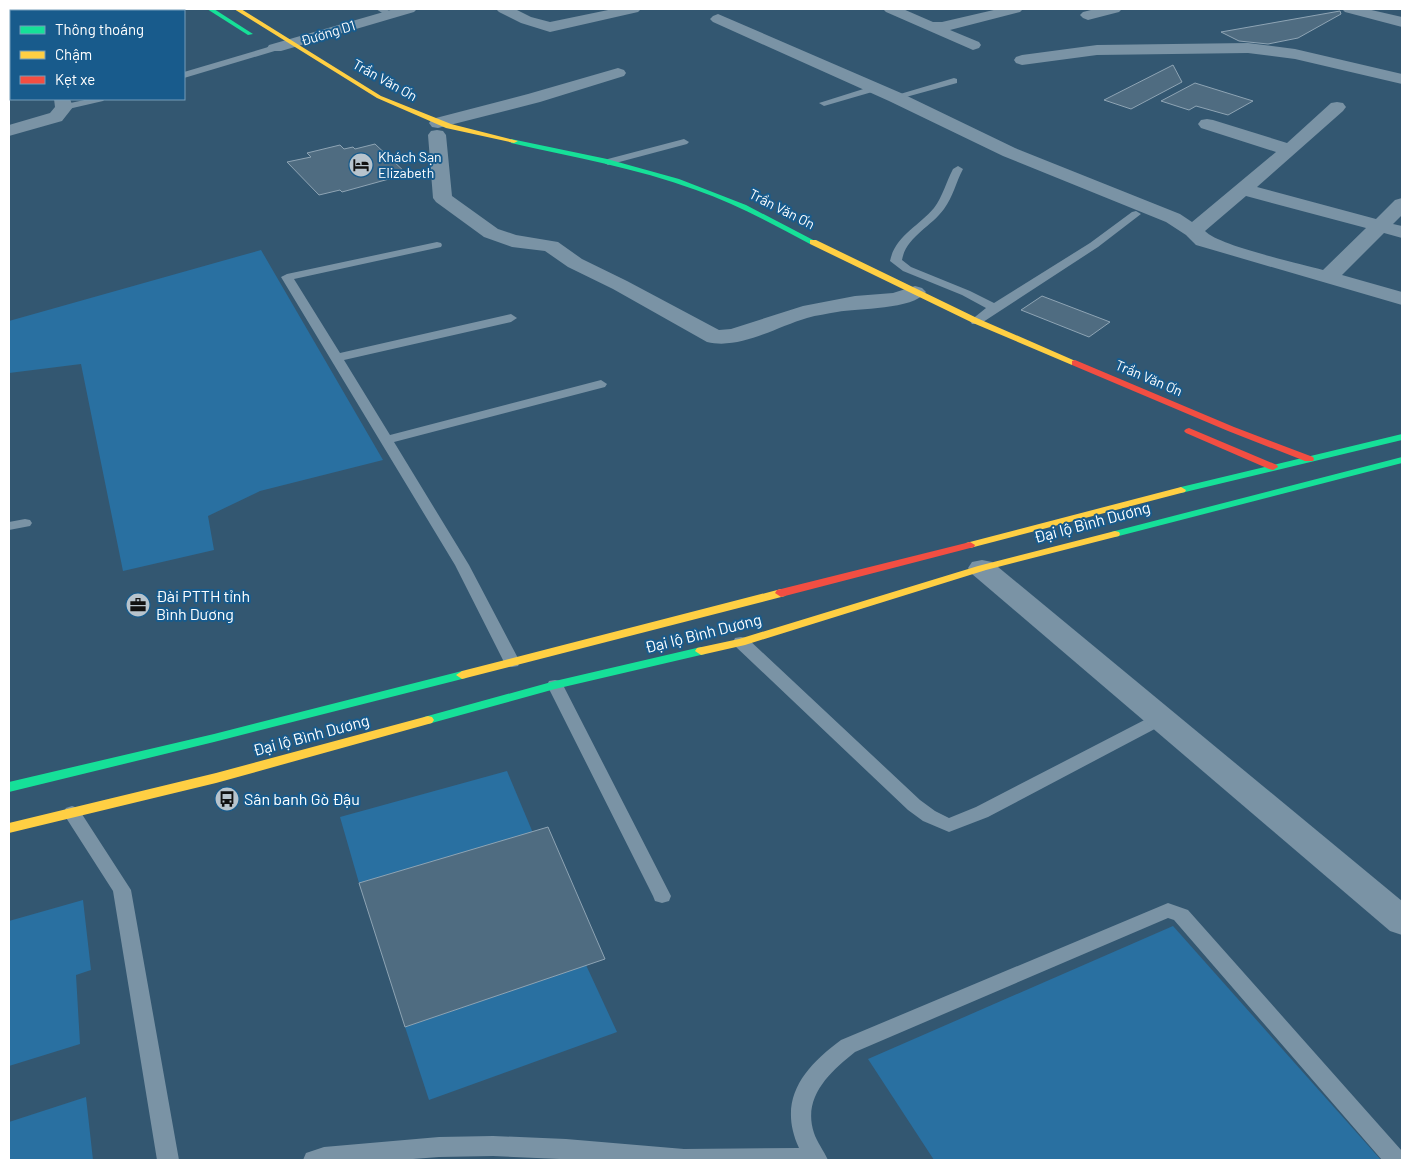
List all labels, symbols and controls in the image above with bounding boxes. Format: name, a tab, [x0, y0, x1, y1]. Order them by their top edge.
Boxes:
legend	[10, 10, 185, 100]
street label: Đường D1	[299, 16, 357, 49]
text: Thông thoáng	[55, 20, 144, 38]
text: Chậm	[55, 45, 92, 63]
street label: Trần Văn Ơn	[350, 55, 420, 104]
text: Kẹt xe	[55, 70, 95, 88]
place label: Khách Sạn Elizabeth	[378, 148, 442, 181]
hotel icon: Khách Sạn Elizabeth	[348, 152, 374, 178]
street label: Trần Văn Ơn	[747, 185, 818, 232]
street label: Trần Văn Ơn	[1113, 356, 1185, 399]
street label: Đại lộ Bình Dương	[1032, 497, 1152, 546]
place label: Đài PTTH tỉnh Bình Dương	[156, 586, 250, 623]
office icon: Đài PTTH tỉnh Bình Dương	[125, 592, 151, 618]
street label: Đại lộ Bình Dương	[643, 609, 763, 656]
street label: Đại lộ Bình Dương	[251, 710, 371, 759]
bus stop icon: Sân banh Gò Đậu	[214, 786, 240, 812]
place label: Sân banh Gò Đậu	[244, 789, 360, 808]

